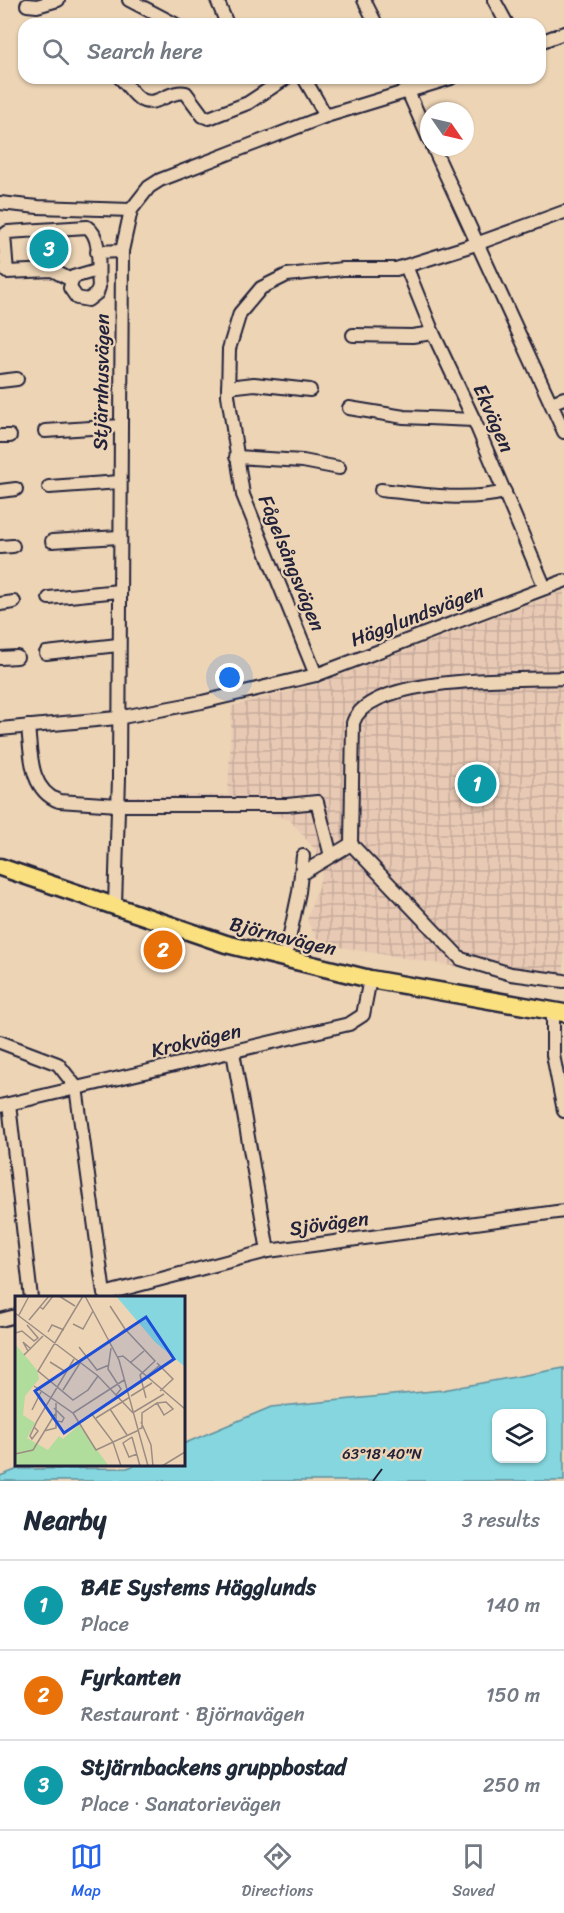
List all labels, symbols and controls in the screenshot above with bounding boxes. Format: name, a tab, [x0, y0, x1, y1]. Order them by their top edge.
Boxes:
search box	[18, 18, 546, 84]
text: Search here	[87, 32, 203, 71]
icon: search	[39, 35, 72, 68]
north arrow	[420, 102, 474, 156]
pin: 3	[29, 226, 68, 272]
street label: Stjärnhusvägen	[83, 313, 120, 451]
street label: Ekvägen	[463, 378, 524, 459]
street label: Fågelsångsvägen	[248, 489, 335, 637]
street label: Hägglundsvägen	[345, 574, 489, 657]
your location	[215, 663, 244, 692]
pin: 1	[458, 762, 496, 806]
street label: Björnavägen	[226, 906, 340, 967]
pin: 2	[144, 928, 182, 972]
street label: Krokvägen	[148, 1013, 245, 1068]
street label: Sjövägen	[287, 1201, 371, 1246]
inset map	[15, 1296, 184, 1466]
map controls	[492, 1409, 546, 1463]
button: layers	[492, 1409, 546, 1463]
text: 63°18'40"N	[342, 1441, 422, 1467]
text: Nearby	[24, 1497, 106, 1543]
text: 3 results	[462, 1503, 540, 1538]
text: BAE Systems Hägglunds	[81, 1568, 316, 1607]
text: 1	[39, 1588, 48, 1623]
text: 140 m	[486, 1588, 540, 1623]
text: Place	[81, 1607, 129, 1642]
text: Fyrkanten	[81, 1658, 181, 1697]
text: 2	[38, 1678, 49, 1713]
text: 150 m	[486, 1678, 540, 1713]
text: Restaurant · Björnavägen	[81, 1697, 305, 1732]
text: Stjärnbackens gruppbostad	[81, 1748, 346, 1787]
text: 3	[38, 1768, 49, 1803]
text: 250 m	[483, 1768, 540, 1803]
text: Place · Sanatorievägen	[81, 1787, 281, 1822]
tab: Map	[70, 1840, 103, 1905]
tab: Directions	[242, 1840, 313, 1905]
tab: Saved	[452, 1840, 494, 1905]

